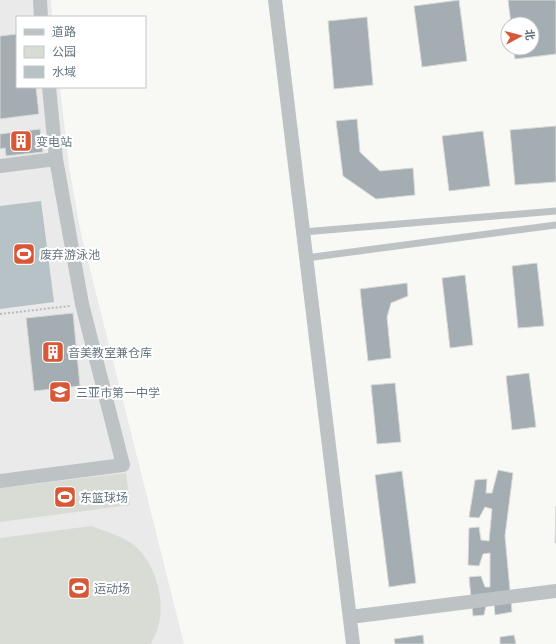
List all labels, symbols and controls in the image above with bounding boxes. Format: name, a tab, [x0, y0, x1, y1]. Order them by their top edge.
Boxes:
legend	[16, 16, 146, 88]
north arrow	[500, 16, 540, 56]
text: 道路	[52, 24, 76, 39]
text: 北	[523, 28, 538, 41]
text: 公园	[52, 44, 76, 59]
text: 水域	[52, 64, 76, 79]
building icon: 变电站	[8, 128, 34, 154]
place label: 变电站	[36, 134, 72, 149]
sports icon: 废弃游泳池	[11, 241, 37, 267]
place label: 废弃游泳池	[40, 247, 100, 262]
building icon: 音美教室兼仓库	[40, 339, 66, 365]
place label: 音美教室兼仓库	[68, 345, 152, 360]
school or university icon: 三亚市第一中学	[47, 379, 73, 405]
place label: 三亚市第一中学	[76, 385, 160, 400]
sports icon: 东篮球场	[52, 484, 78, 510]
place label: 东篮球场	[80, 490, 128, 505]
sports icon: 运动场	[66, 575, 92, 601]
place label: 运动场	[94, 581, 130, 596]

